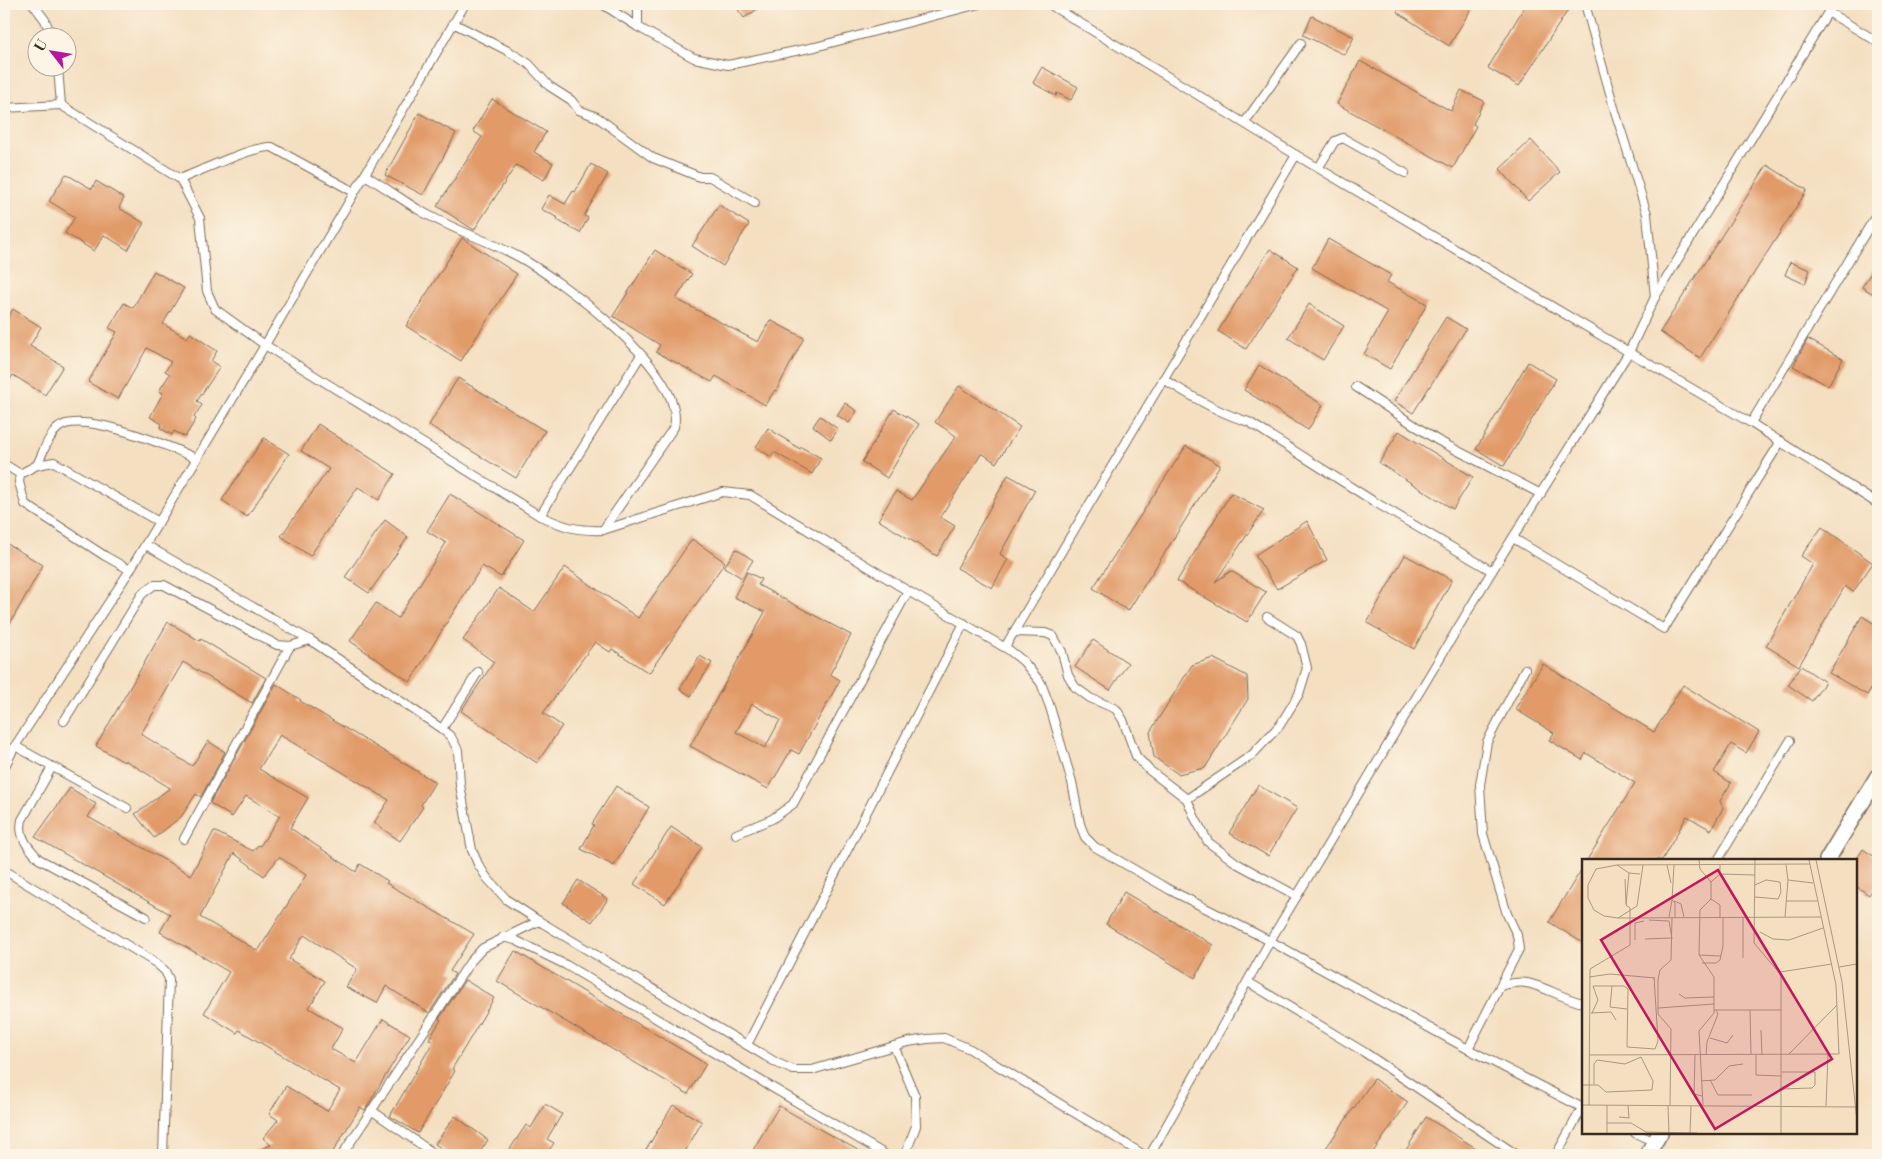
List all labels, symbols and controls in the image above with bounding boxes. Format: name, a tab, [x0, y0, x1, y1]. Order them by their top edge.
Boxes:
north arrow	[28, 28, 78, 78]
text: U	[31, 36, 52, 55]
inset map	[1582, 859, 1857, 1134]

